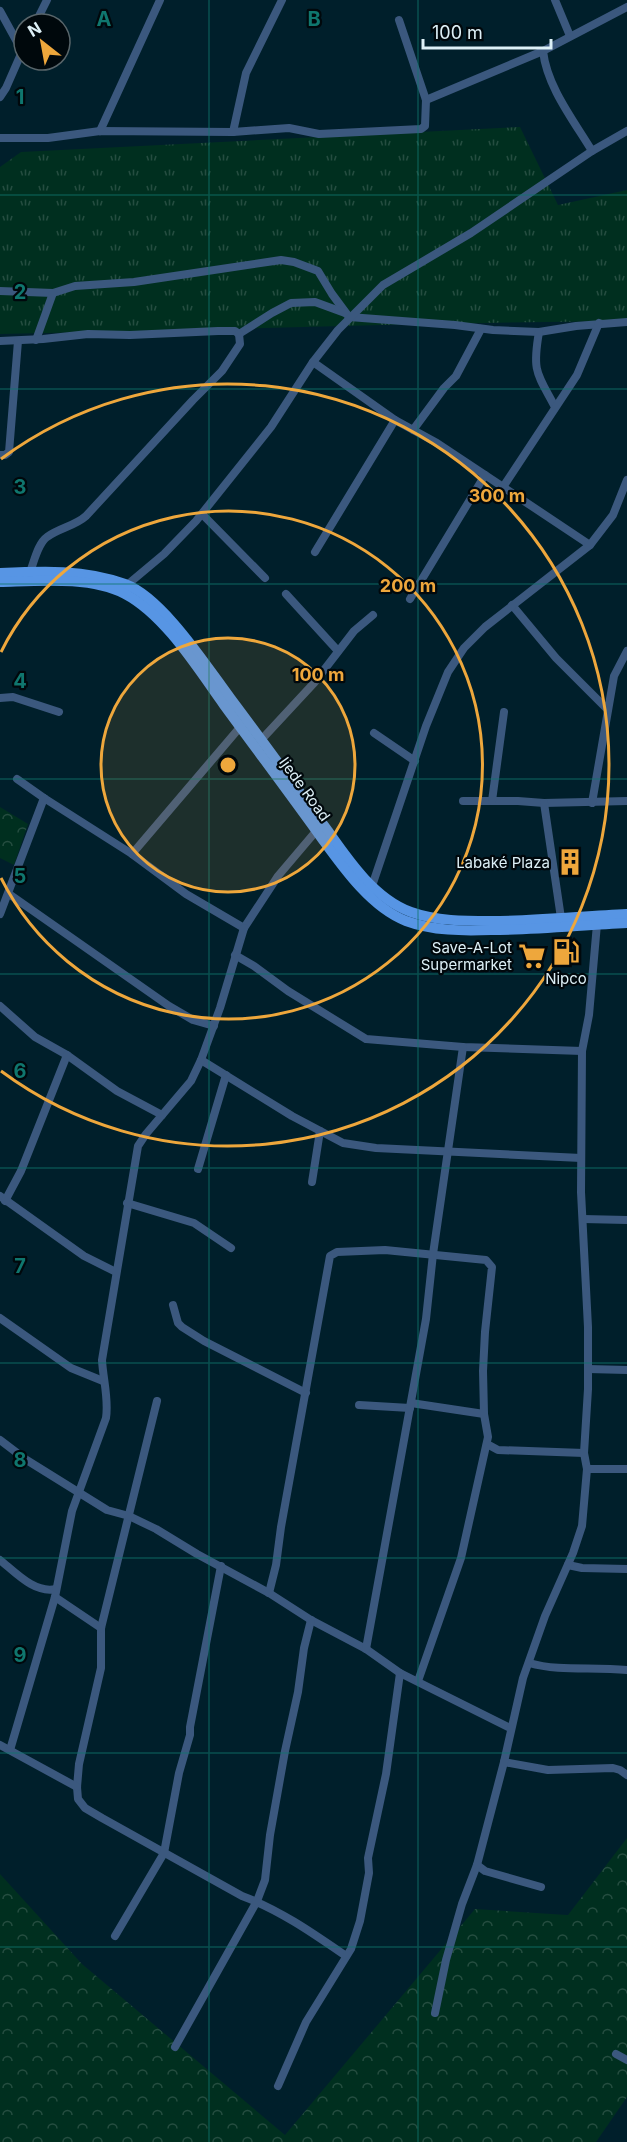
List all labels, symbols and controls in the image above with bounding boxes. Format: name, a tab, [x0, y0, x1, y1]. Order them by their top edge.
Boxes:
text: A	[97, 7, 112, 31]
text: B	[307, 7, 321, 31]
north arrow	[12, 12, 72, 72]
scale bar	[423, 12, 550, 50]
text: N	[24, 17, 45, 41]
text: 100 m	[432, 22, 483, 43]
text: 1	[16, 85, 24, 109]
text: 2	[14, 280, 26, 304]
text: 3	[14, 475, 26, 499]
text: 300 m	[469, 485, 525, 506]
text: 200 m	[380, 575, 436, 596]
text: 100 m	[292, 664, 344, 685]
text: 4	[13, 669, 27, 693]
street label: Ijede Road	[275, 753, 335, 825]
centre of rings	[218, 755, 238, 775]
building icon: Labaké Plaza	[555, 847, 585, 877]
place label: Labaké Plaza	[456, 853, 550, 872]
text: 5	[14, 864, 26, 888]
fuel station icon: Nipco	[551, 937, 581, 967]
place label: Save-A-Lot Supermarket	[421, 938, 512, 974]
supermarket icon: Save-A-Lot Supermarket	[517, 941, 547, 971]
place label: Nipco	[545, 969, 587, 988]
text: 6	[14, 1059, 27, 1083]
text: 7	[14, 1254, 26, 1278]
text: 8	[13, 1448, 27, 1472]
text: 9	[14, 1643, 27, 1667]

